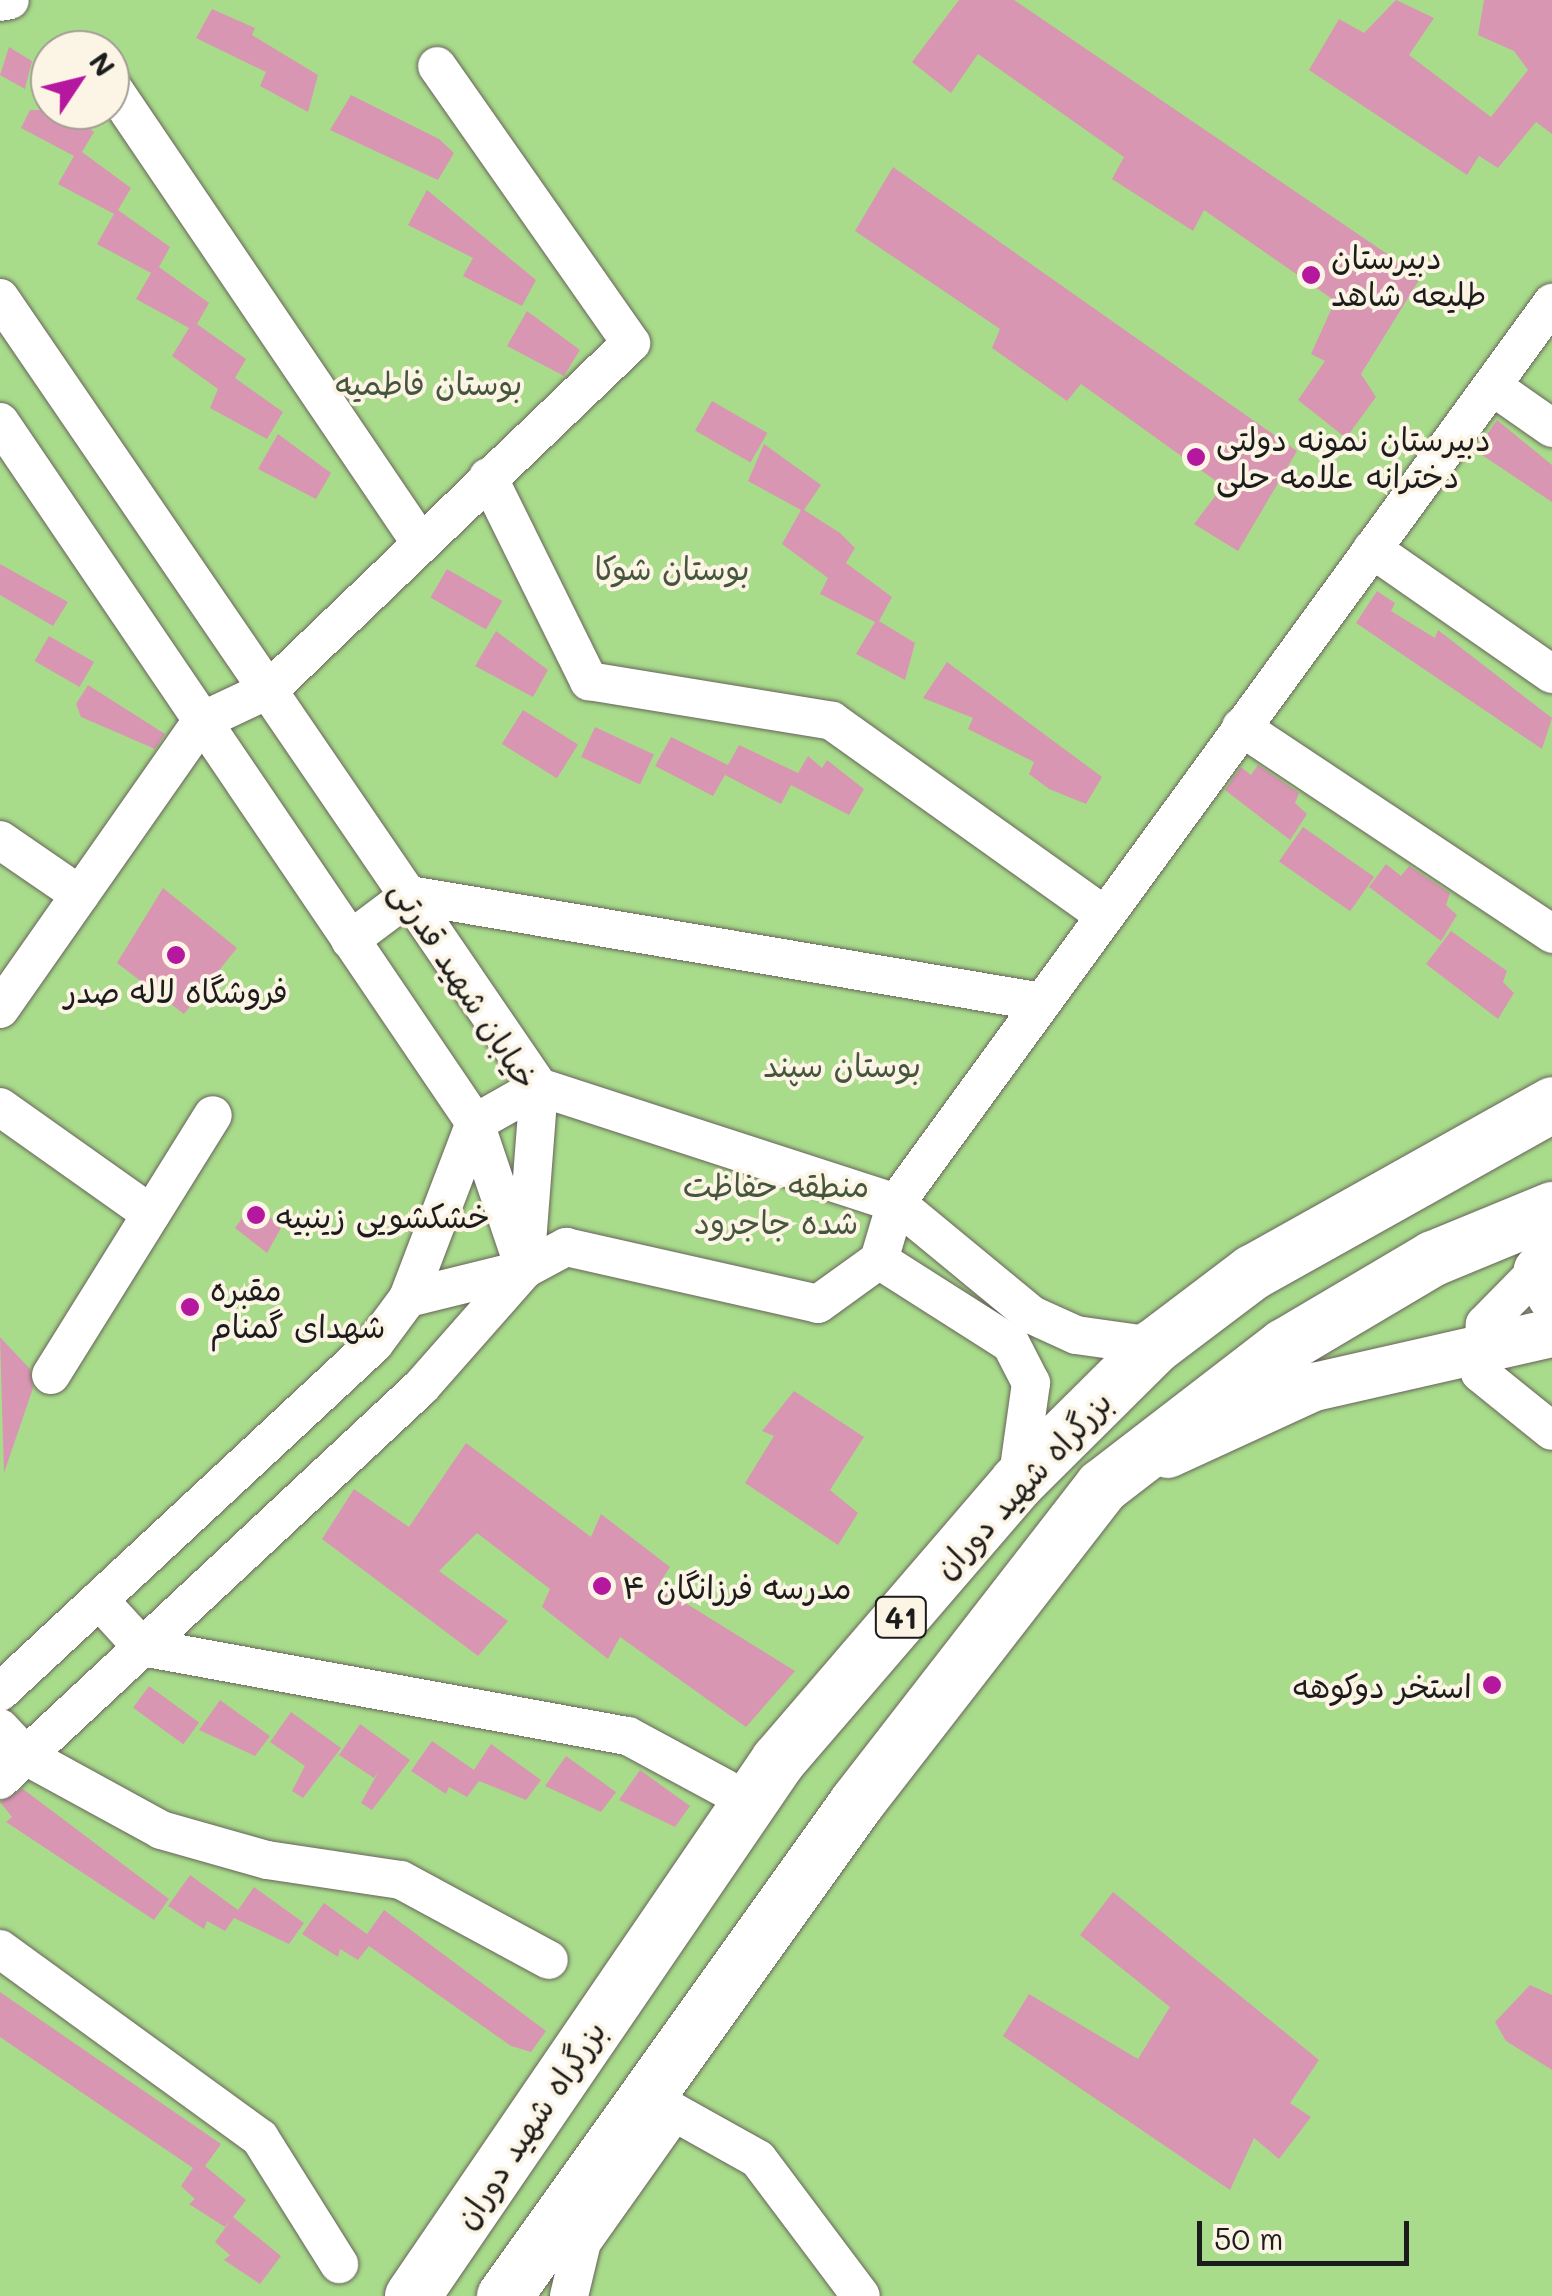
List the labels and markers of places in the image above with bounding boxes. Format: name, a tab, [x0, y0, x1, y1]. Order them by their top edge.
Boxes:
place label: دبیرستان طلیعه شاهد	[1331, 238, 1486, 313]
marker: دبیرستان طلیعه شاهد	[1300, 264, 1322, 286]
place label: دبیرستان نمونه دولتی دخترانه علامه حلی	[1216, 420, 1491, 495]
marker: دبیرستان نمونه دولتی دخترانه علامه حلی	[1185, 446, 1207, 468]
marker: فروشگاه لاله صدر	[165, 944, 187, 966]
place label: فروشگاه لاله صدر	[64, 971, 288, 1009]
place label: خشکشویی زینبیه	[276, 1196, 490, 1234]
marker: خشکشویی زینبیه	[245, 1204, 267, 1226]
place label: مقبره شهدای گمنام	[210, 1270, 386, 1345]
marker: مقبره شهدای گمنام	[179, 1296, 201, 1318]
place label: مدرسه فرزانگان ۴	[622, 1567, 852, 1605]
marker: مدرسه فرزانگان ۴	[591, 1575, 613, 1597]
place label: استخر دوکوهه	[1292, 1666, 1472, 1704]
marker: استخر دوکوهه	[1481, 1674, 1503, 1696]

